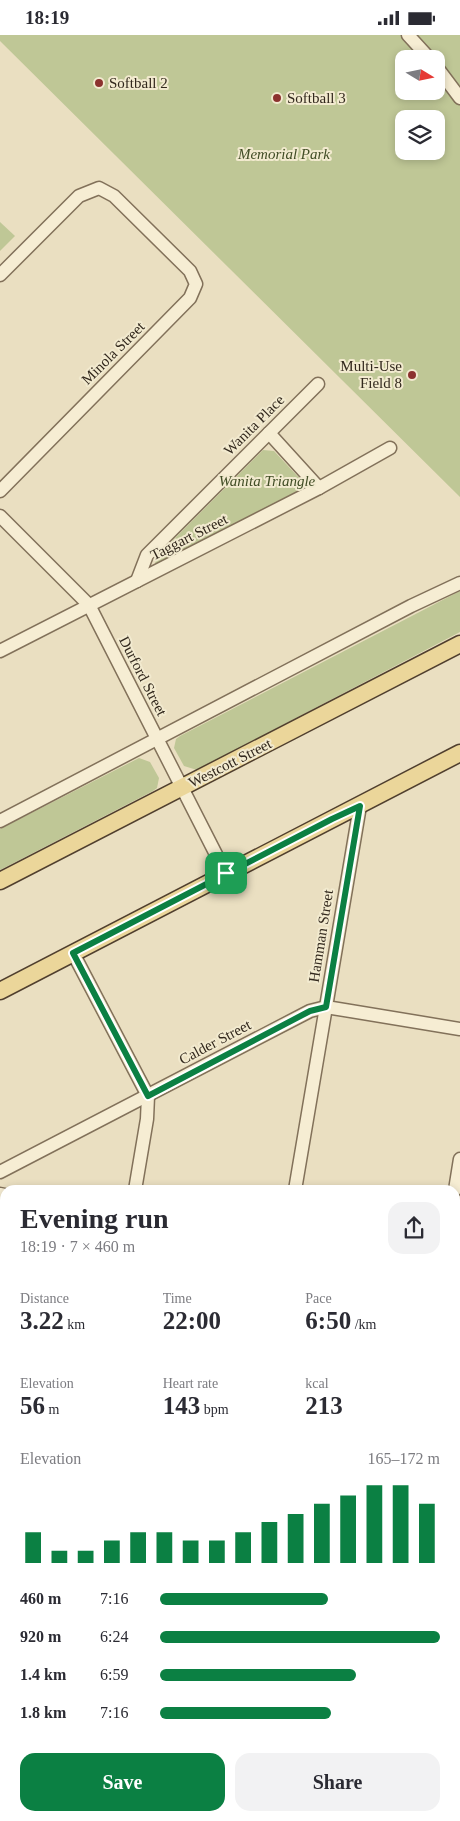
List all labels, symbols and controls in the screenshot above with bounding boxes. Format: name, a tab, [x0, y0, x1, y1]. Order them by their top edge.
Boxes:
text: 18:19	[25, 7, 69, 28]
north arrow	[395, 50, 445, 100]
map controls	[395, 50, 445, 160]
place label: Softball 2	[109, 75, 168, 91]
marker: Softball 2	[93, 77, 105, 89]
place label: Softball 3	[287, 90, 346, 106]
marker: Softball 3	[271, 92, 283, 104]
button: layers	[395, 110, 445, 160]
park label: Memorial Park	[237, 146, 330, 162]
street label: Minola Street	[78, 318, 148, 388]
place label: Multi-Use Field 8	[340, 358, 402, 391]
marker: Multi-Use Field 8	[406, 369, 418, 381]
street label: Wanita Place	[221, 391, 288, 458]
park label: Wanita Triangle	[219, 473, 316, 489]
street label: Taggart Street	[148, 510, 231, 563]
street label: Durford Street	[116, 634, 170, 719]
street label: Westcott Street	[186, 735, 275, 791]
pin	[205, 852, 247, 894]
icon: arrive	[212, 859, 240, 887]
street label: Hamman Street	[306, 888, 336, 984]
street label: Calder Street	[176, 1016, 254, 1068]
button: share	[388, 1202, 440, 1254]
text: Evening run	[20, 1203, 169, 1234]
text: 18:19 · 7 × 460 m	[20, 1238, 135, 1255]
text: Distance	[20, 1291, 69, 1306]
text: Time	[163, 1291, 192, 1306]
text: Pace	[305, 1291, 332, 1306]
text: 3.22	[20, 1307, 64, 1334]
text: 22:00	[163, 1307, 221, 1334]
text: 6:50	[305, 1307, 351, 1334]
text: km	[64, 1317, 85, 1332]
text: /km	[351, 1317, 376, 1332]
text: Elevation	[20, 1376, 74, 1391]
text: Heart rate	[163, 1376, 218, 1391]
text: kcal	[305, 1376, 329, 1391]
text: 56	[20, 1392, 45, 1419]
text: 143	[163, 1392, 200, 1419]
text: 213	[305, 1392, 343, 1419]
text: m	[45, 1402, 59, 1417]
text: bpm	[200, 1402, 229, 1417]
text: Elevation	[20, 1450, 81, 1467]
text: 165–172 m	[368, 1450, 440, 1467]
text: 460 m	[20, 1590, 61, 1607]
text: 7:16	[100, 1590, 128, 1607]
text: 920 m	[20, 1628, 61, 1645]
text: 6:24	[100, 1628, 128, 1645]
text: 1.4 km	[20, 1666, 66, 1683]
text: 6:59	[100, 1666, 128, 1683]
text: 1.8 km	[20, 1704, 66, 1721]
text: 7:16	[100, 1704, 128, 1721]
button: Save	[20, 1753, 225, 1811]
button: Share	[235, 1753, 440, 1811]

